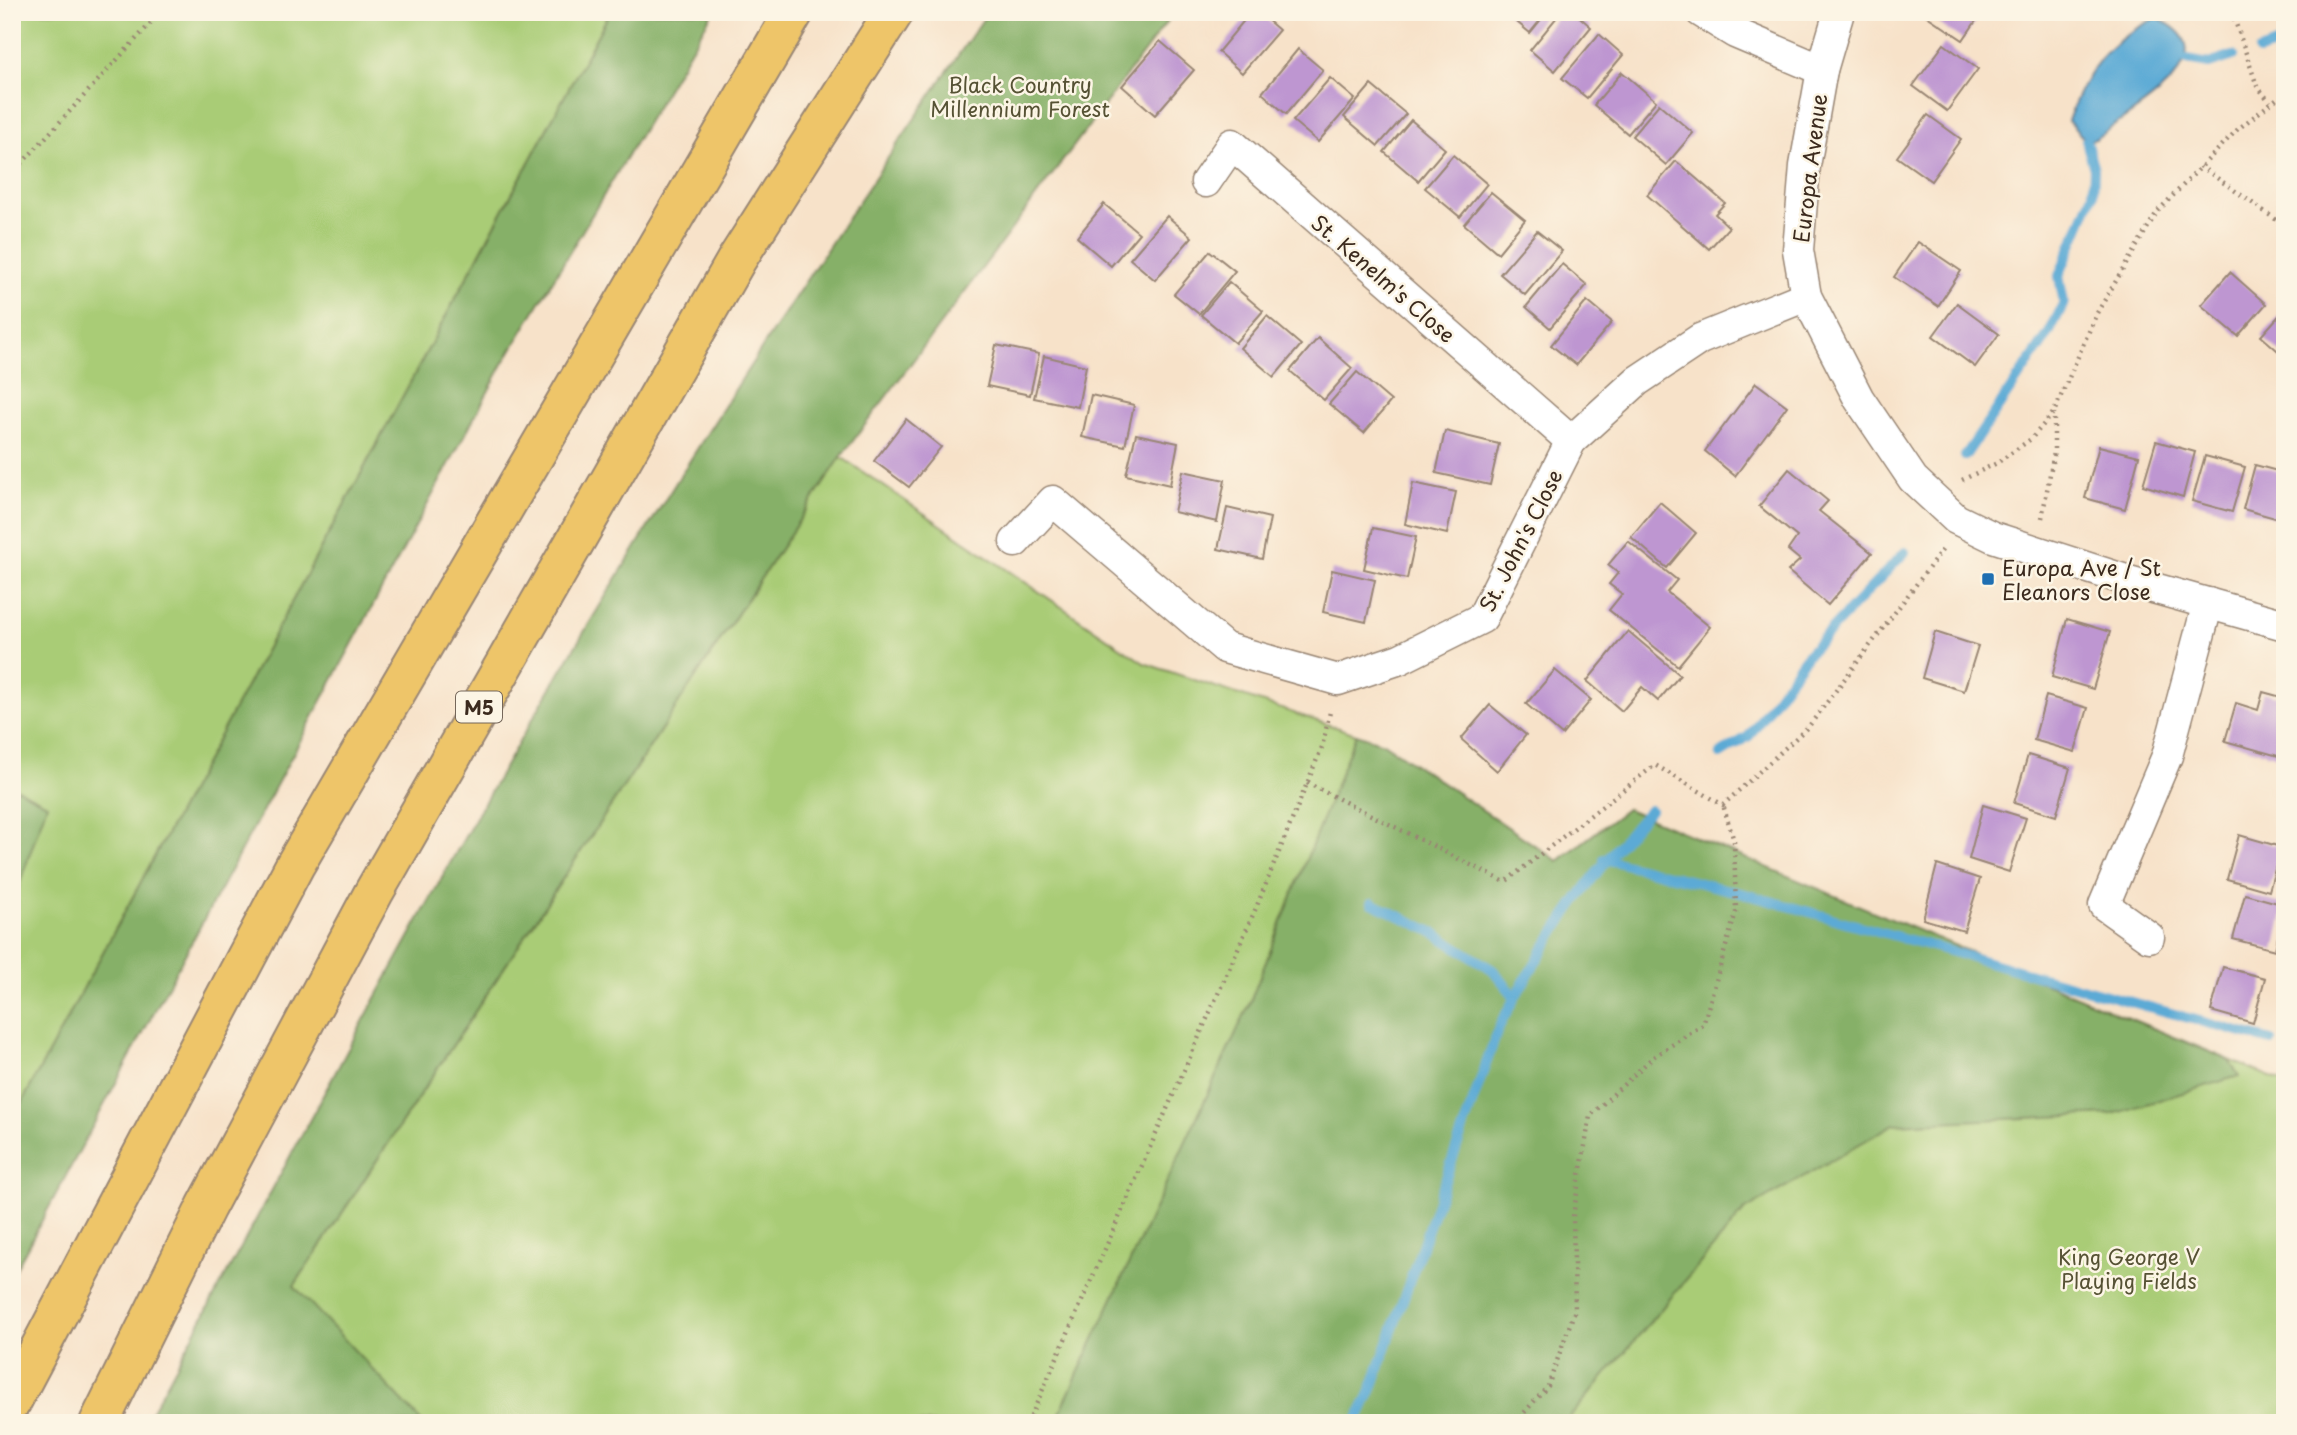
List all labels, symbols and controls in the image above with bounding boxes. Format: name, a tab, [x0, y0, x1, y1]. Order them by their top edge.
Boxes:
park label: Black Country Millennium Forest	[930, 68, 1110, 124]
street label: Europa Avenue	[1784, 92, 1834, 244]
street label: St. Kenelm's Close	[1305, 206, 1463, 350]
street label: St. John's Close	[1470, 463, 1570, 617]
place label: Europa Ave / St Eleanors Close	[2002, 551, 2161, 607]
marker: Europa Ave / St Eleanors Close	[1980, 571, 1996, 587]
road number: M5	[456, 692, 502, 722]
park label: King George V Playing Fields	[2058, 1240, 2200, 1296]

